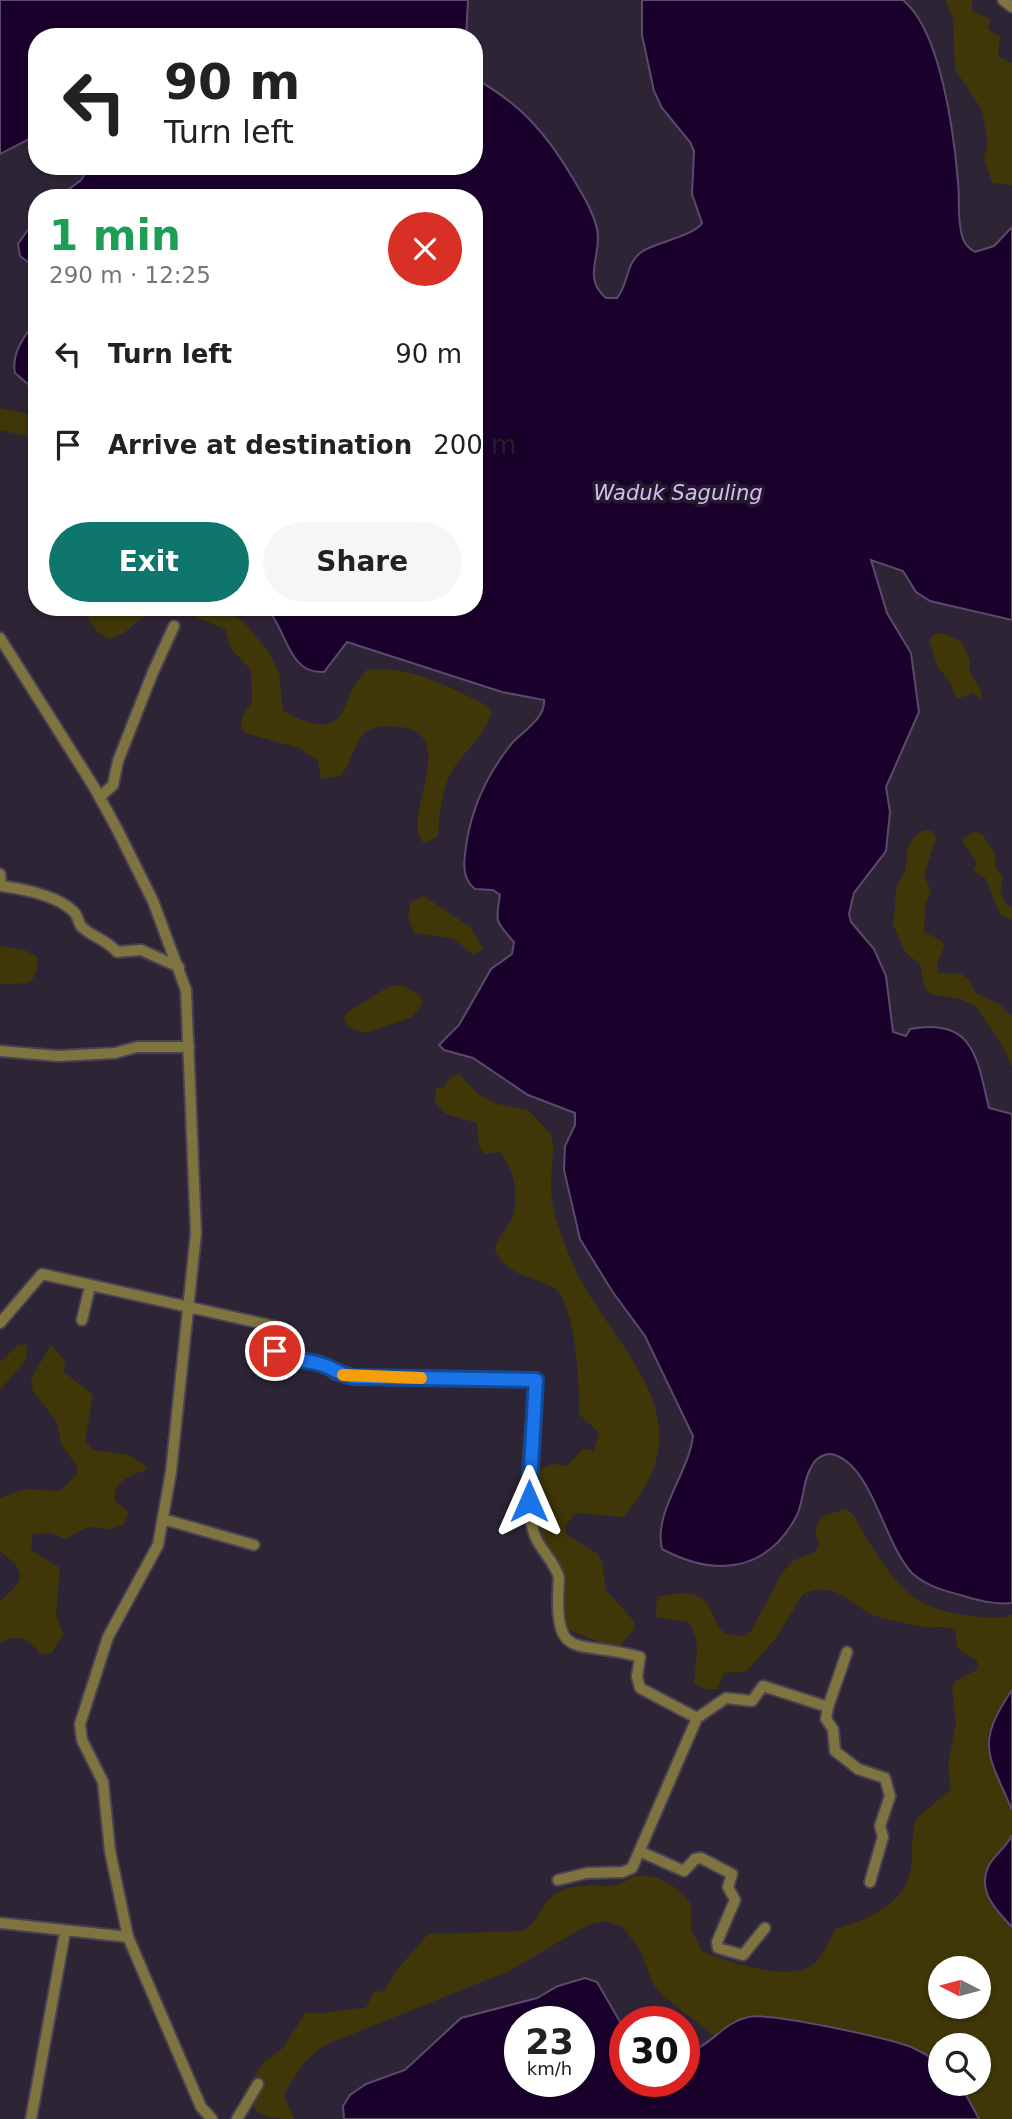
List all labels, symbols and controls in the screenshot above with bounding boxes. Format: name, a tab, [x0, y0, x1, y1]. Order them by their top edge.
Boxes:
text: 90 m	[164, 54, 300, 111]
icon: left	[49, 56, 140, 147]
text: Turn left	[164, 113, 294, 151]
text: 1 min	[49, 211, 181, 260]
button: close	[388, 212, 462, 286]
text: 290 m · 12:25	[49, 262, 211, 288]
icon: left	[49, 335, 87, 373]
text: Turn left	[108, 339, 232, 369]
text: 90 m	[395, 339, 462, 369]
icon: arrive	[49, 426, 87, 464]
text: Arrive at destination	[108, 430, 412, 460]
text: 200 m	[433, 430, 516, 460]
water label: Waduk Saguling	[593, 481, 763, 505]
button: Exit	[49, 522, 249, 602]
button: Share	[263, 522, 462, 602]
pin	[245, 1321, 305, 1381]
icon: arrive	[256, 1332, 294, 1370]
position arrow	[492, 1464, 566, 1538]
north arrow	[928, 1956, 990, 2020]
map controls	[928, 1956, 991, 2096]
speed limit sign: 30	[609, 2006, 700, 2097]
text: 23	[525, 2022, 574, 2062]
button: search	[928, 2033, 991, 2096]
text: km/h	[527, 2058, 572, 2079]

